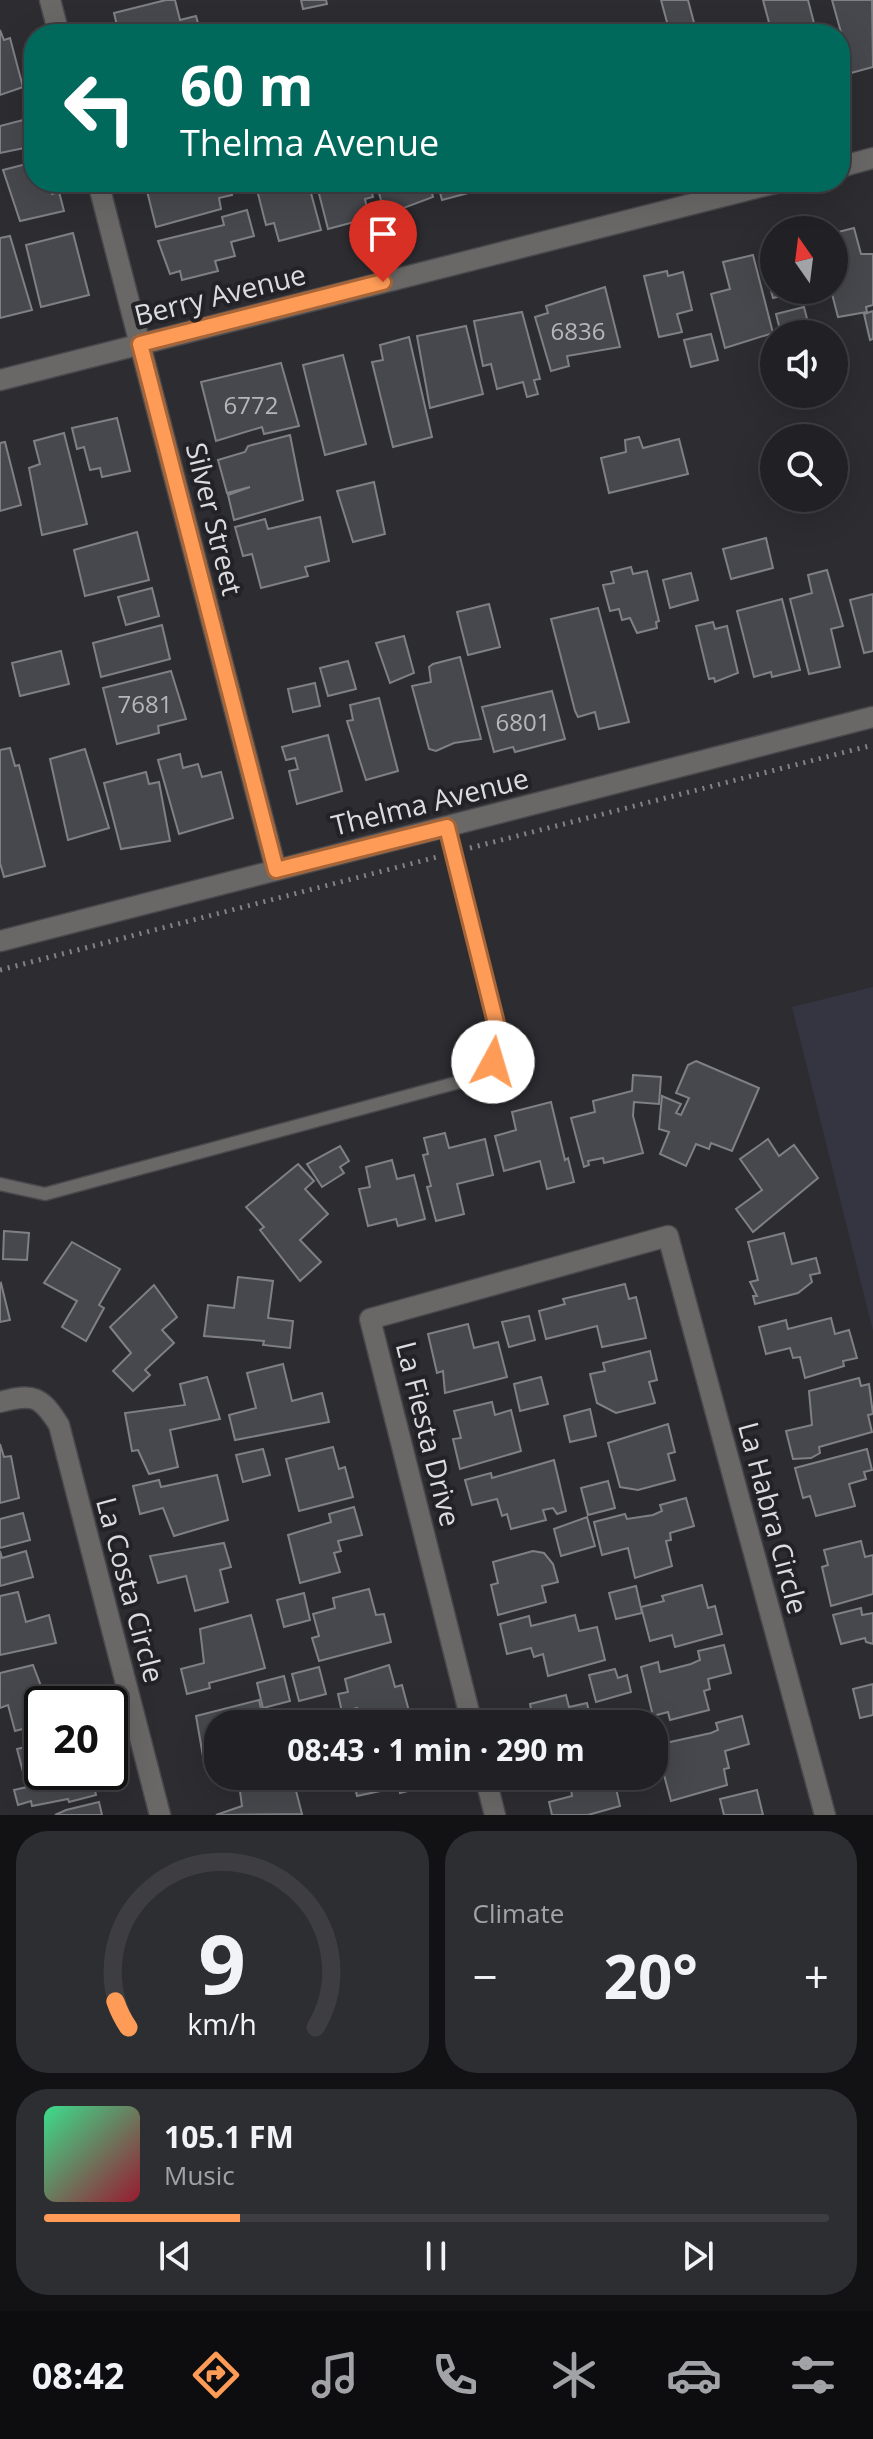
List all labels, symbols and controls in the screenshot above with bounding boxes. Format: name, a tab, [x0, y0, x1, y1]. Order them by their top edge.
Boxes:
text: 60 m	[180, 46, 314, 122]
icon: left	[48, 56, 152, 160]
text: Thelma Avenue	[180, 118, 439, 167]
pin	[349, 200, 417, 282]
icon: arrive	[361, 212, 405, 256]
north arrow	[760, 216, 848, 304]
map controls	[760, 216, 848, 512]
street label: Berry Avenue	[130, 254, 309, 334]
house number: 6836	[551, 314, 605, 347]
button: sound	[760, 320, 848, 408]
house number: 6772	[224, 388, 278, 421]
button: search	[760, 424, 848, 512]
street label: Silver Street	[178, 438, 252, 599]
house number: 7681	[118, 687, 172, 720]
house number: 6801	[496, 705, 550, 738]
street label: Thelma Avenue	[327, 758, 532, 844]
position arrow	[451, 1020, 535, 1104]
street label: La Fiesta Drive	[388, 1337, 470, 1530]
street label: La Habra Circle	[730, 1417, 818, 1618]
street label: La Costa Circle	[88, 1493, 174, 1687]
speed limit sign: 20	[24, 1686, 128, 1790]
text: 08:43 · 1 min · 290 m	[287, 1729, 585, 1770]
text: Climate	[473, 1895, 564, 1931]
text: 9	[198, 1905, 246, 2018]
text: 20°	[604, 1935, 698, 2017]
text: −	[473, 1946, 498, 2006]
text: +	[804, 1946, 829, 2006]
text: km/h	[188, 2004, 257, 2043]
text: 105.1 FM	[164, 2116, 294, 2157]
text: Music	[164, 2157, 235, 2193]
icon: previous	[153, 2234, 197, 2278]
icon: pause	[414, 2234, 458, 2278]
icon: next	[676, 2234, 720, 2278]
icon: directions	[188, 2347, 244, 2403]
icon: music	[307, 2347, 363, 2403]
icon: phone	[427, 2347, 483, 2403]
icon: climate	[546, 2347, 602, 2403]
icon: car	[666, 2347, 722, 2403]
icon: filters	[785, 2347, 841, 2403]
text: 08:42	[32, 2351, 124, 2400]

